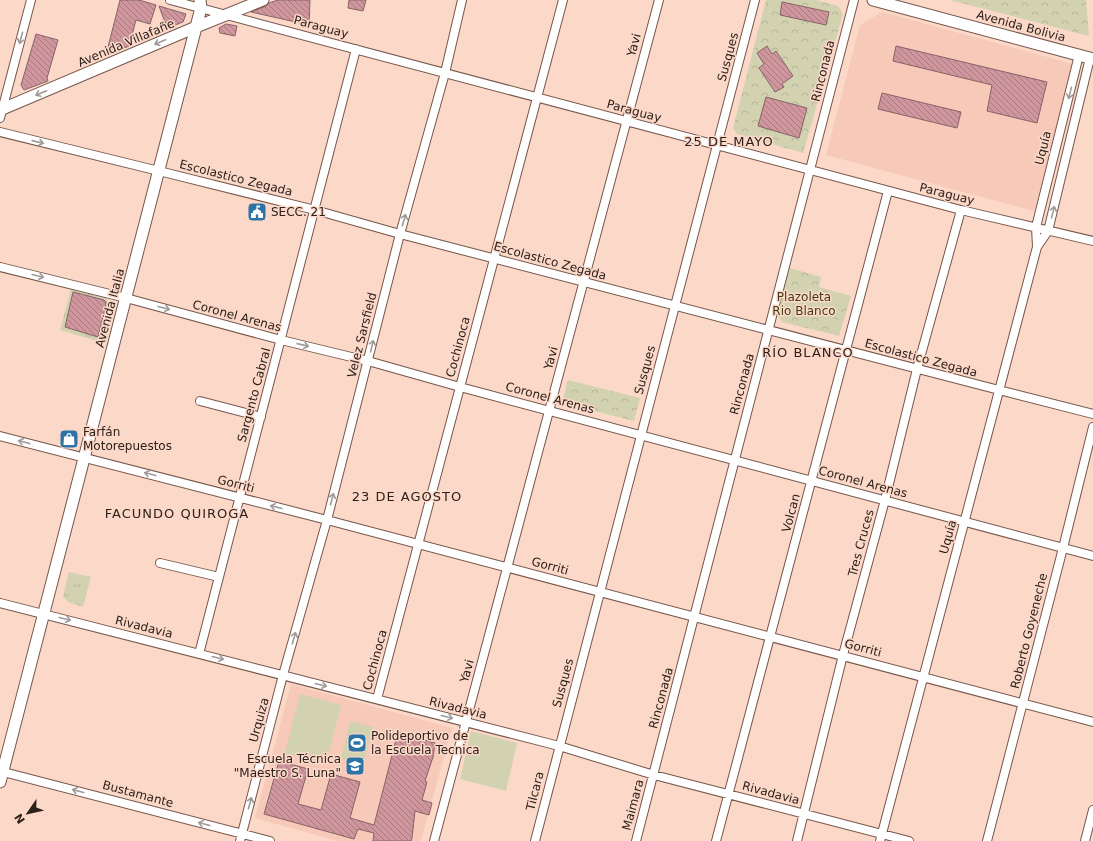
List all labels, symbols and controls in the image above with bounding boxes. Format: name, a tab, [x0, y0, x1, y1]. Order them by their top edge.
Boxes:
street label: Avenida Bolivia	[975, 7, 1067, 45]
street label: Paraguay	[292, 13, 350, 41]
street label: Avenida Villafañe	[76, 16, 176, 70]
one-way arrow	[17, 31, 24, 44]
street label: Susques	[715, 31, 741, 83]
street label: Yavi	[624, 32, 644, 59]
one-way arrow	[155, 39, 167, 46]
street label: Rinconada	[809, 39, 837, 103]
one-way arrow	[1065, 86, 1073, 99]
one-way arrow	[35, 90, 47, 97]
street label: Paraguay	[605, 97, 663, 125]
street label: Uquía	[1032, 129, 1054, 167]
district label: 25 DE MAYO	[684, 134, 774, 149]
one-way arrow	[31, 138, 44, 146]
street label: Escolastico Zegada	[178, 157, 294, 199]
street label: Paraguay	[918, 180, 976, 208]
public building icon: SECC. 21	[246, 201, 268, 223]
place label: SECC. 21	[271, 205, 326, 219]
one-way arrow	[1050, 205, 1057, 218]
one-way arrow	[401, 214, 408, 227]
street label: Escolastico Zegada	[492, 239, 608, 283]
street label: Avenida Italia	[93, 267, 127, 349]
one-way arrow	[31, 273, 44, 281]
park label: Plazoleta Rio Blanco	[772, 290, 836, 318]
street label: Velez Sarsfield	[345, 291, 379, 379]
street label: Coronel Arenas	[191, 297, 283, 335]
one-way arrow	[157, 305, 170, 312]
street label: Cochinoca	[443, 315, 473, 379]
street label: Escolastico Zegada	[863, 336, 979, 380]
one-way arrow	[369, 340, 376, 353]
one-way arrow	[296, 342, 309, 350]
street label: Susques	[632, 344, 658, 396]
street label: Yavi	[541, 345, 561, 372]
district label: RÍO BLANCO	[762, 345, 854, 360]
street label: Sargento Cabral	[235, 346, 273, 444]
street label: Rinconada	[727, 352, 757, 416]
street label: Coronel Arenas	[504, 379, 596, 417]
place label: Farfán Motorepuestos	[83, 425, 172, 453]
shop icon: Farfán Motorepuestos	[58, 428, 80, 450]
one-way arrow	[18, 438, 31, 445]
street label: Coronel Arenas	[817, 463, 909, 501]
one-way arrow	[144, 470, 157, 477]
street label: Gorriti	[216, 473, 256, 495]
district label: 23 DE AGOSTO	[352, 489, 462, 504]
street label: Volcan	[779, 492, 803, 534]
one-way arrow	[329, 493, 337, 506]
one-way arrow	[269, 502, 282, 510]
district label: FACUNDO QUIROGA	[105, 506, 249, 521]
street label: Tres Cruces	[845, 508, 877, 579]
street label: Uquía	[937, 518, 959, 556]
street label: Gorriti	[530, 554, 570, 578]
street label: Roberto Goyeneche	[1008, 572, 1050, 690]
street label: Rivadavia	[114, 613, 174, 641]
one-way arrow	[58, 616, 71, 624]
street label: Cochinoca	[360, 628, 390, 692]
one-way arrow	[291, 631, 298, 644]
street label: Gorriti	[843, 636, 883, 660]
one-way arrow	[211, 655, 224, 663]
street label: Susques	[550, 657, 576, 709]
street label: Yavi	[457, 658, 477, 685]
street label: Rinconada	[646, 666, 676, 730]
one-way arrow	[314, 682, 327, 689]
street label: Rivadavia	[428, 694, 488, 722]
street label: Urquiza	[246, 696, 272, 744]
one-way arrow	[440, 714, 453, 722]
place label: Polideportivo de la Escuela Tecnica	[371, 729, 480, 757]
sports icon: Polideportivo de la Escuela Tecnica	[346, 732, 368, 754]
place label: Escuela Técnica "Maestro S. Luna"	[234, 752, 341, 780]
school or university icon: Escuela Técnica "Maestro S. Luna"	[344, 755, 366, 777]
street label: Tilcara	[523, 770, 547, 813]
street label: Bustamante	[101, 778, 175, 810]
street label: Maimara	[619, 778, 647, 832]
street label: Rivadavia	[741, 779, 801, 807]
one-way arrow	[72, 787, 85, 794]
north arrow	[8, 793, 48, 833]
one-way arrow	[247, 797, 254, 810]
text: N	[12, 811, 28, 826]
one-way arrow	[198, 820, 211, 827]

